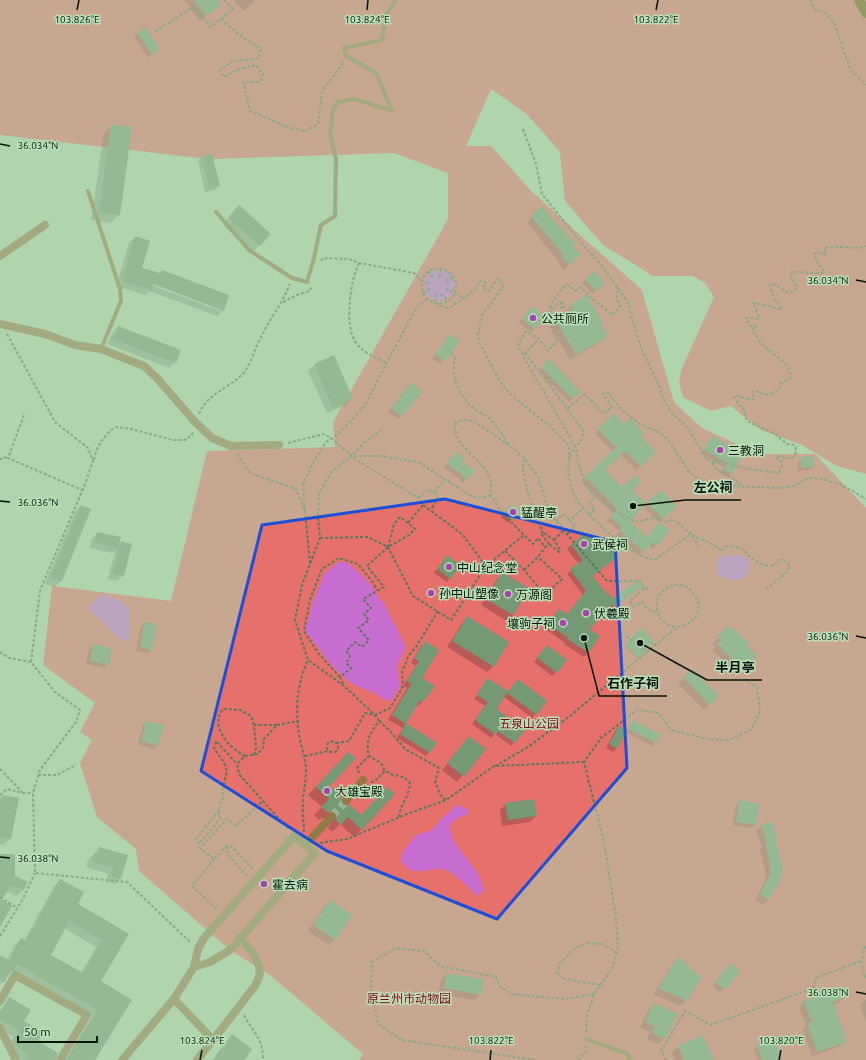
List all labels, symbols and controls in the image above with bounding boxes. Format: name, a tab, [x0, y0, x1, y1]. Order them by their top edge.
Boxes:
text: 103.826°E	[54, 14, 100, 25]
text: 103.824°E	[344, 14, 390, 25]
text: 103.822°E	[633, 14, 679, 25]
text: 36.034°N	[17, 140, 59, 151]
text: 36.034°N	[807, 275, 849, 286]
place label: 公共厕所	[541, 312, 589, 325]
marker: 公共厕所	[528, 313, 538, 323]
place label: 三教洞	[728, 444, 764, 457]
marker: 三教洞	[715, 445, 725, 455]
callout: 左公祠	[686, 475, 741, 500]
text: 左公祠	[693, 480, 733, 494]
text: 36.036°N	[17, 497, 59, 508]
place label: 猛醒亭	[521, 506, 557, 519]
marker: 猛醒亭	[508, 507, 518, 517]
place label: 武侯祠	[592, 538, 628, 551]
marker: 武侯祠	[579, 539, 589, 549]
place label: 中山纪念堂	[457, 561, 517, 574]
marker: 中山纪念堂	[444, 562, 454, 572]
place label: 孙中山塑像	[439, 587, 499, 600]
marker: 孙中山塑像	[426, 588, 436, 598]
place label: 万源阁	[516, 588, 552, 601]
marker: 万源阁	[503, 589, 513, 599]
place label: 伏羲殿	[594, 607, 630, 620]
marker: 伏羲殿	[581, 608, 591, 618]
place label: 壤驹子祠	[507, 617, 555, 630]
marker: 壤驹子祠	[558, 618, 568, 628]
text: 36.036°N	[807, 631, 849, 642]
callout: 半月亭	[707, 655, 762, 680]
text: 半月亭	[715, 660, 755, 674]
callout: 石作子祠	[599, 671, 667, 696]
text: 石作子祠	[607, 676, 659, 690]
park label: 五泉山公园	[499, 717, 559, 730]
place label: 大雄宝殿	[335, 785, 383, 798]
marker: 大雄宝殿	[322, 786, 332, 796]
text: 36.038°N	[17, 853, 59, 864]
place label: 霍去病	[272, 878, 308, 891]
marker: 霍去病	[259, 879, 269, 889]
text: 36.038°N	[807, 987, 849, 998]
park label: 原兰州市动物园	[367, 992, 451, 1005]
scale bar	[18, 1018, 97, 1044]
text: 50 m	[24, 1025, 51, 1038]
text: 103.824°E	[179, 1035, 225, 1046]
text: 103.822°E	[468, 1035, 514, 1046]
text: 103.820°E	[758, 1035, 804, 1046]

